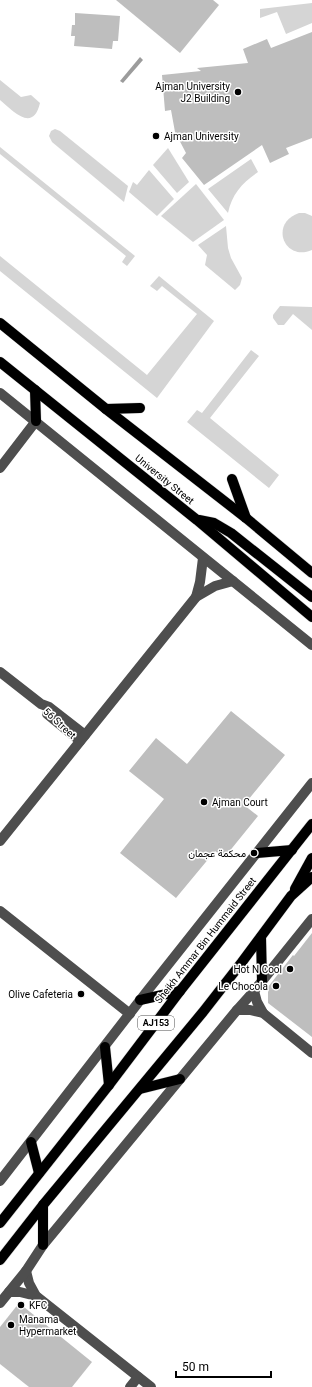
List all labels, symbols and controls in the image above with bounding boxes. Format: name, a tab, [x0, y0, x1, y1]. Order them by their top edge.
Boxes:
place label: Ajman University J2 Building	[155, 81, 230, 104]
marker: Ajman University J2 Building	[233, 87, 243, 97]
marker: Ajman University	[151, 131, 161, 141]
place label: Ajman University	[164, 131, 239, 142]
street label: University Street	[133, 452, 196, 506]
street label: 56 Street	[41, 706, 78, 741]
marker: Ajman Court	[199, 797, 209, 807]
place label: Ajman Court	[212, 797, 268, 808]
place label: محكمة عجمان	[188, 848, 246, 860]
marker: محكمة عجمان	[249, 848, 259, 858]
street label: Sheikh Ammar Bin Hummaid Street	[153, 875, 258, 1005]
place label: Hot N Cool	[233, 964, 282, 975]
marker: Hot N Cool	[285, 964, 295, 974]
place label: Le Chocola	[218, 981, 268, 992]
marker: Le Chocola	[271, 981, 281, 991]
place label: Olive Cafeteria	[8, 989, 73, 1000]
marker: Olive Cafeteria	[76, 989, 86, 999]
road number: AJ153	[138, 1016, 174, 1030]
marker: KFC	[16, 1300, 26, 1310]
place label: KFC	[29, 1300, 48, 1311]
place label: Manama Hypermarket	[19, 1314, 76, 1337]
marker: Manama Hypermarket	[6, 1320, 16, 1330]
scale bar	[176, 1353, 271, 1379]
text: 50 m	[182, 1360, 209, 1374]

